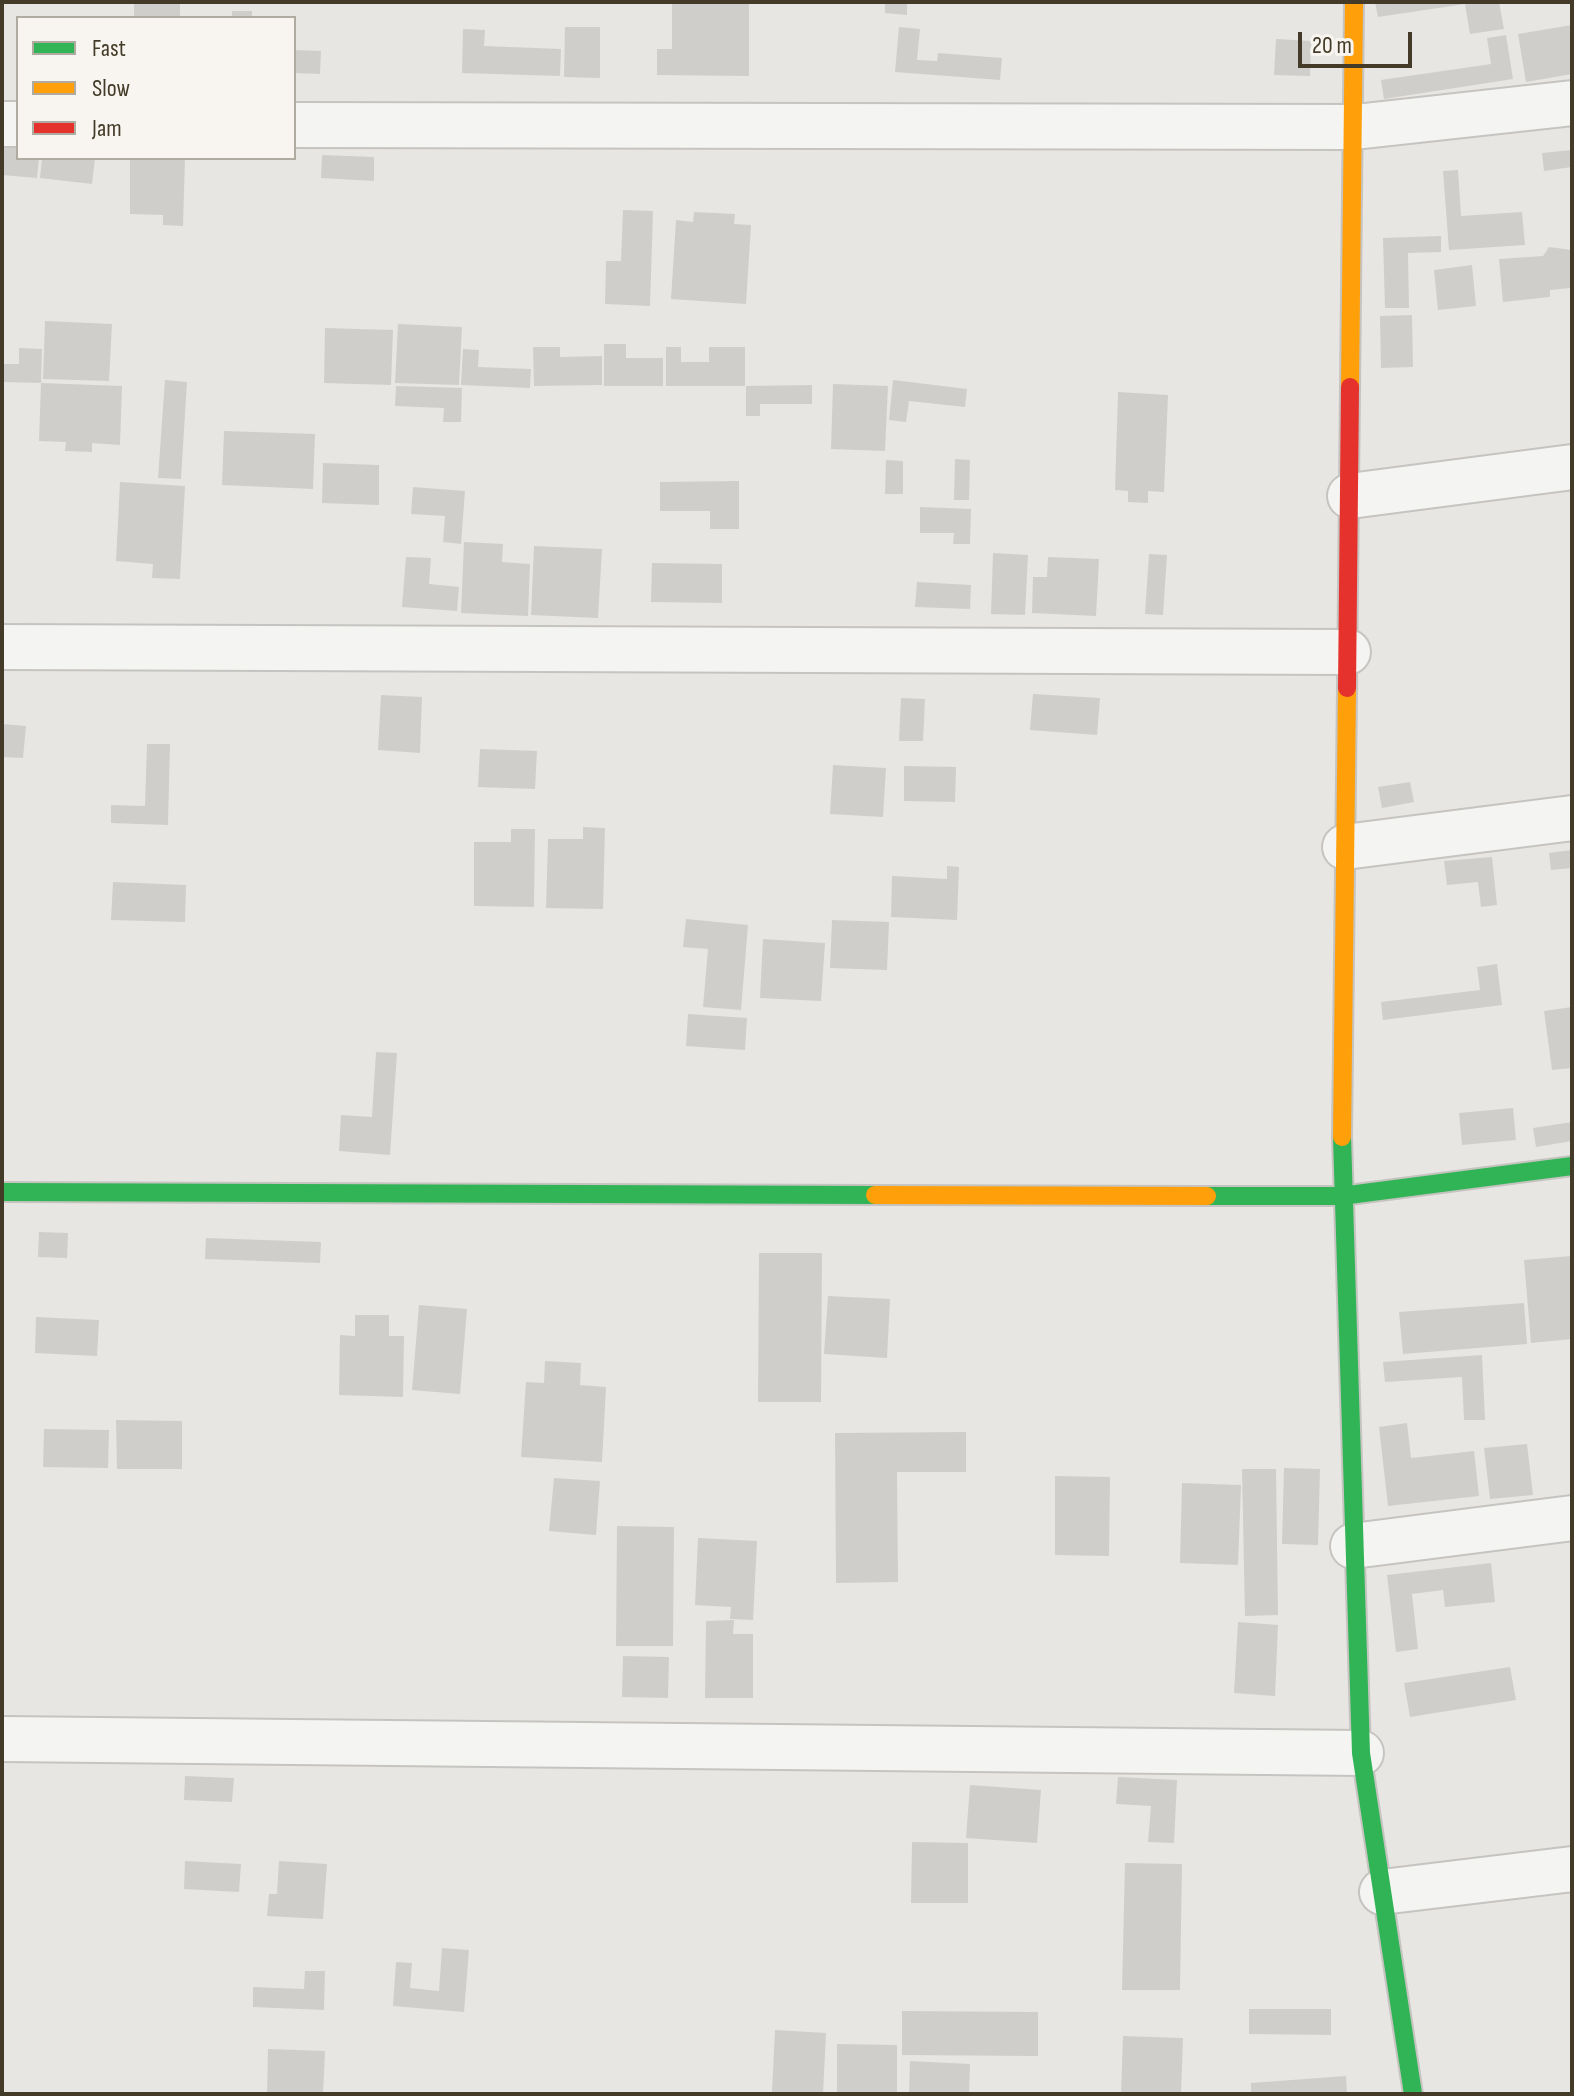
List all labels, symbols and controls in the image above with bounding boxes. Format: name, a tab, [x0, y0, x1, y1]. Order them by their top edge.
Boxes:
legend	[16, 16, 296, 160]
scale bar	[1302, 16, 1416, 66]
text: 20 m	[1312, 31, 1352, 60]
text: Fast	[92, 34, 126, 63]
text: Slow	[92, 74, 130, 103]
text: Jam	[92, 114, 122, 143]

